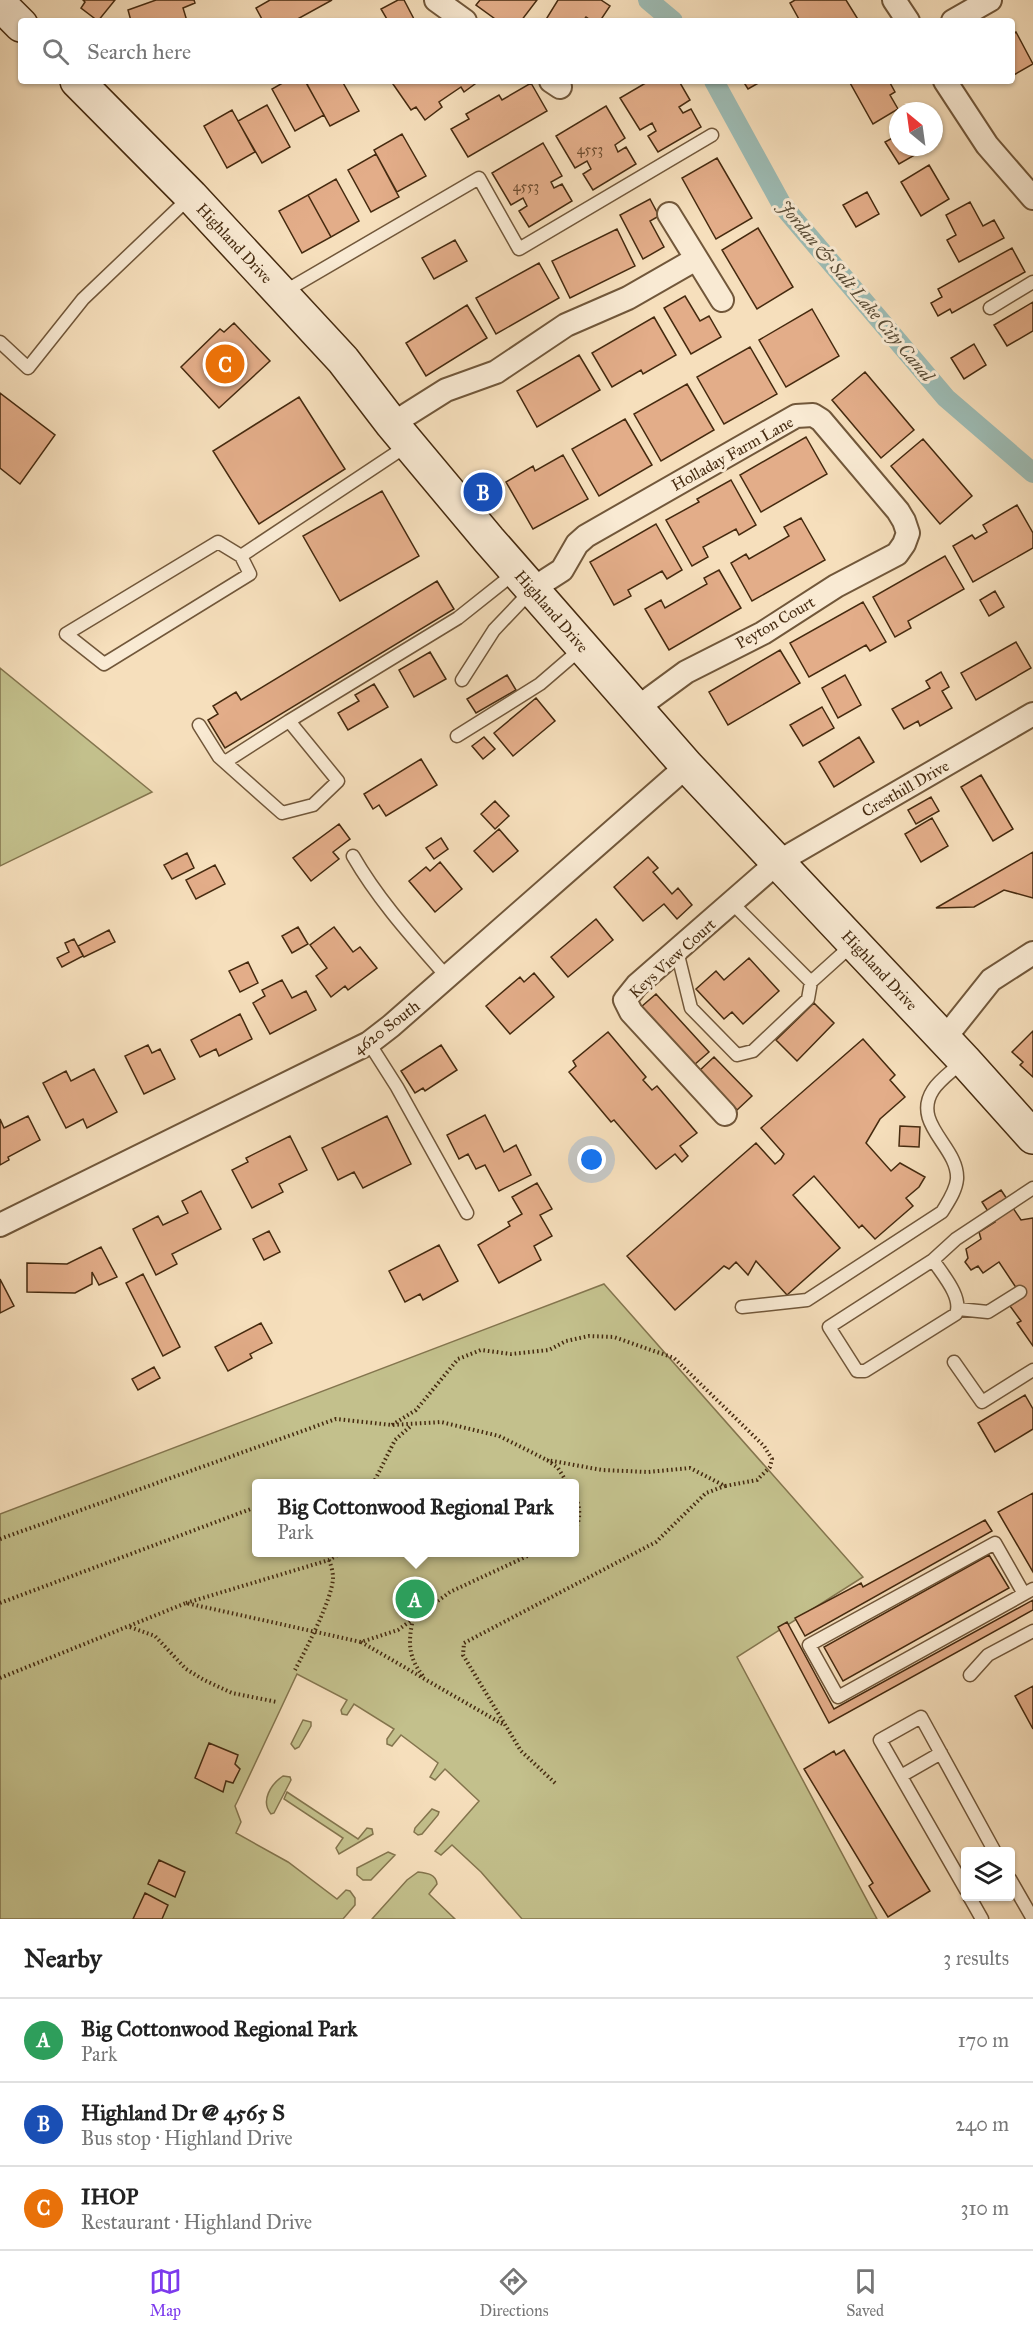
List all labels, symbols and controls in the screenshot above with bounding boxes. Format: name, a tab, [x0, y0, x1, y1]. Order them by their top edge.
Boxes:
search box	[18, 18, 1015, 84]
icon: search	[39, 35, 72, 68]
text: Search here	[87, 38, 191, 65]
north arrow	[889, 102, 943, 156]
house number: 4553	[577, 141, 603, 158]
house number: 4553	[513, 178, 539, 195]
water label: Jordan & Salt Lake City Canal	[773, 195, 940, 388]
street label: Highland Drive	[192, 199, 277, 288]
pin: C	[206, 342, 244, 386]
street label: Holladay Farm Lane	[668, 412, 797, 495]
pin: B	[464, 470, 502, 514]
street label: Highland Drive	[510, 566, 593, 657]
street label: Peyton Court	[732, 592, 818, 653]
street label: Cresthill Drive	[858, 756, 952, 821]
street label: Keys View Court	[625, 914, 720, 1002]
street label: Highland Drive	[837, 926, 922, 1015]
street label: 4620 South	[349, 996, 423, 1059]
your location	[577, 1145, 606, 1174]
popup	[252, 1479, 579, 1557]
text: Big Cottonwood Regional Park	[277, 1493, 554, 1520]
text: Park	[277, 1520, 313, 1544]
pin: A	[396, 1576, 434, 1622]
map controls	[961, 1847, 1015, 1901]
button: layers	[961, 1847, 1015, 1901]
text: Nearby	[24, 1942, 102, 1974]
text: 3 results	[943, 1946, 1009, 1970]
text: Big Cottonwood Regional Park	[81, 2015, 357, 2042]
text: A	[37, 2028, 50, 2052]
text: 170 m	[958, 2028, 1009, 2052]
text: Park	[81, 2042, 117, 2066]
text: Highland Dr @ 4565 S	[81, 2099, 285, 2126]
text: B	[37, 2112, 50, 2136]
text: 240 m	[955, 2112, 1009, 2136]
text: Bus stop · Highland Drive	[81, 2126, 293, 2150]
text: IHOP	[81, 2183, 138, 2210]
text: C	[37, 2196, 50, 2220]
text: 310 m	[960, 2196, 1009, 2220]
text: Restaurant · Highland Drive	[81, 2210, 312, 2234]
tab: Map	[149, 2265, 182, 2320]
tab: Directions	[480, 2265, 548, 2320]
tab: Saved	[846, 2265, 884, 2320]

